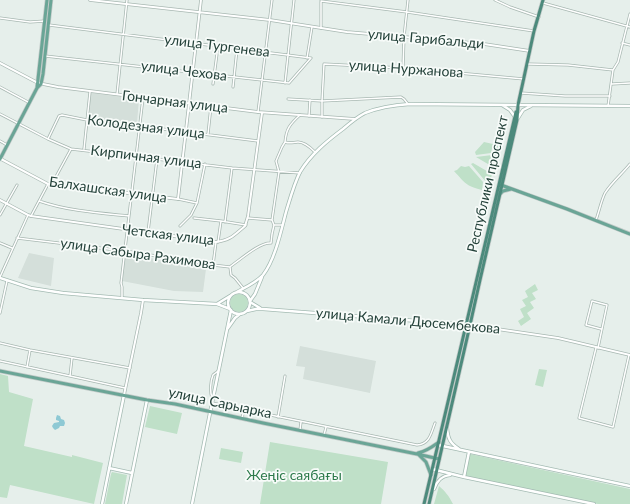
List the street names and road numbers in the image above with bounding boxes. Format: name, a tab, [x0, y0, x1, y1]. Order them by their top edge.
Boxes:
street label: улица Гарибальди	[367, 26, 485, 52]
street label: улица Тургенева	[163, 31, 271, 61]
street label: улица Чехова	[140, 57, 228, 85]
street label: улица Нуржанова	[348, 57, 464, 81]
street label: Гончарная улица	[121, 87, 229, 117]
street label: Колодезная улица	[86, 111, 206, 143]
street label: Республики проспект	[464, 114, 512, 254]
street label: Кирпичная улица	[89, 142, 203, 172]
street label: Балхашская улица	[48, 173, 168, 207]
street label: Четская улица	[121, 221, 215, 249]
street label: улица Сабыра Рахимова	[59, 235, 217, 273]
street label: улица Камали Дюсембекова	[315, 305, 501, 337]
street label: улица Сарыарка	[167, 384, 273, 422]

